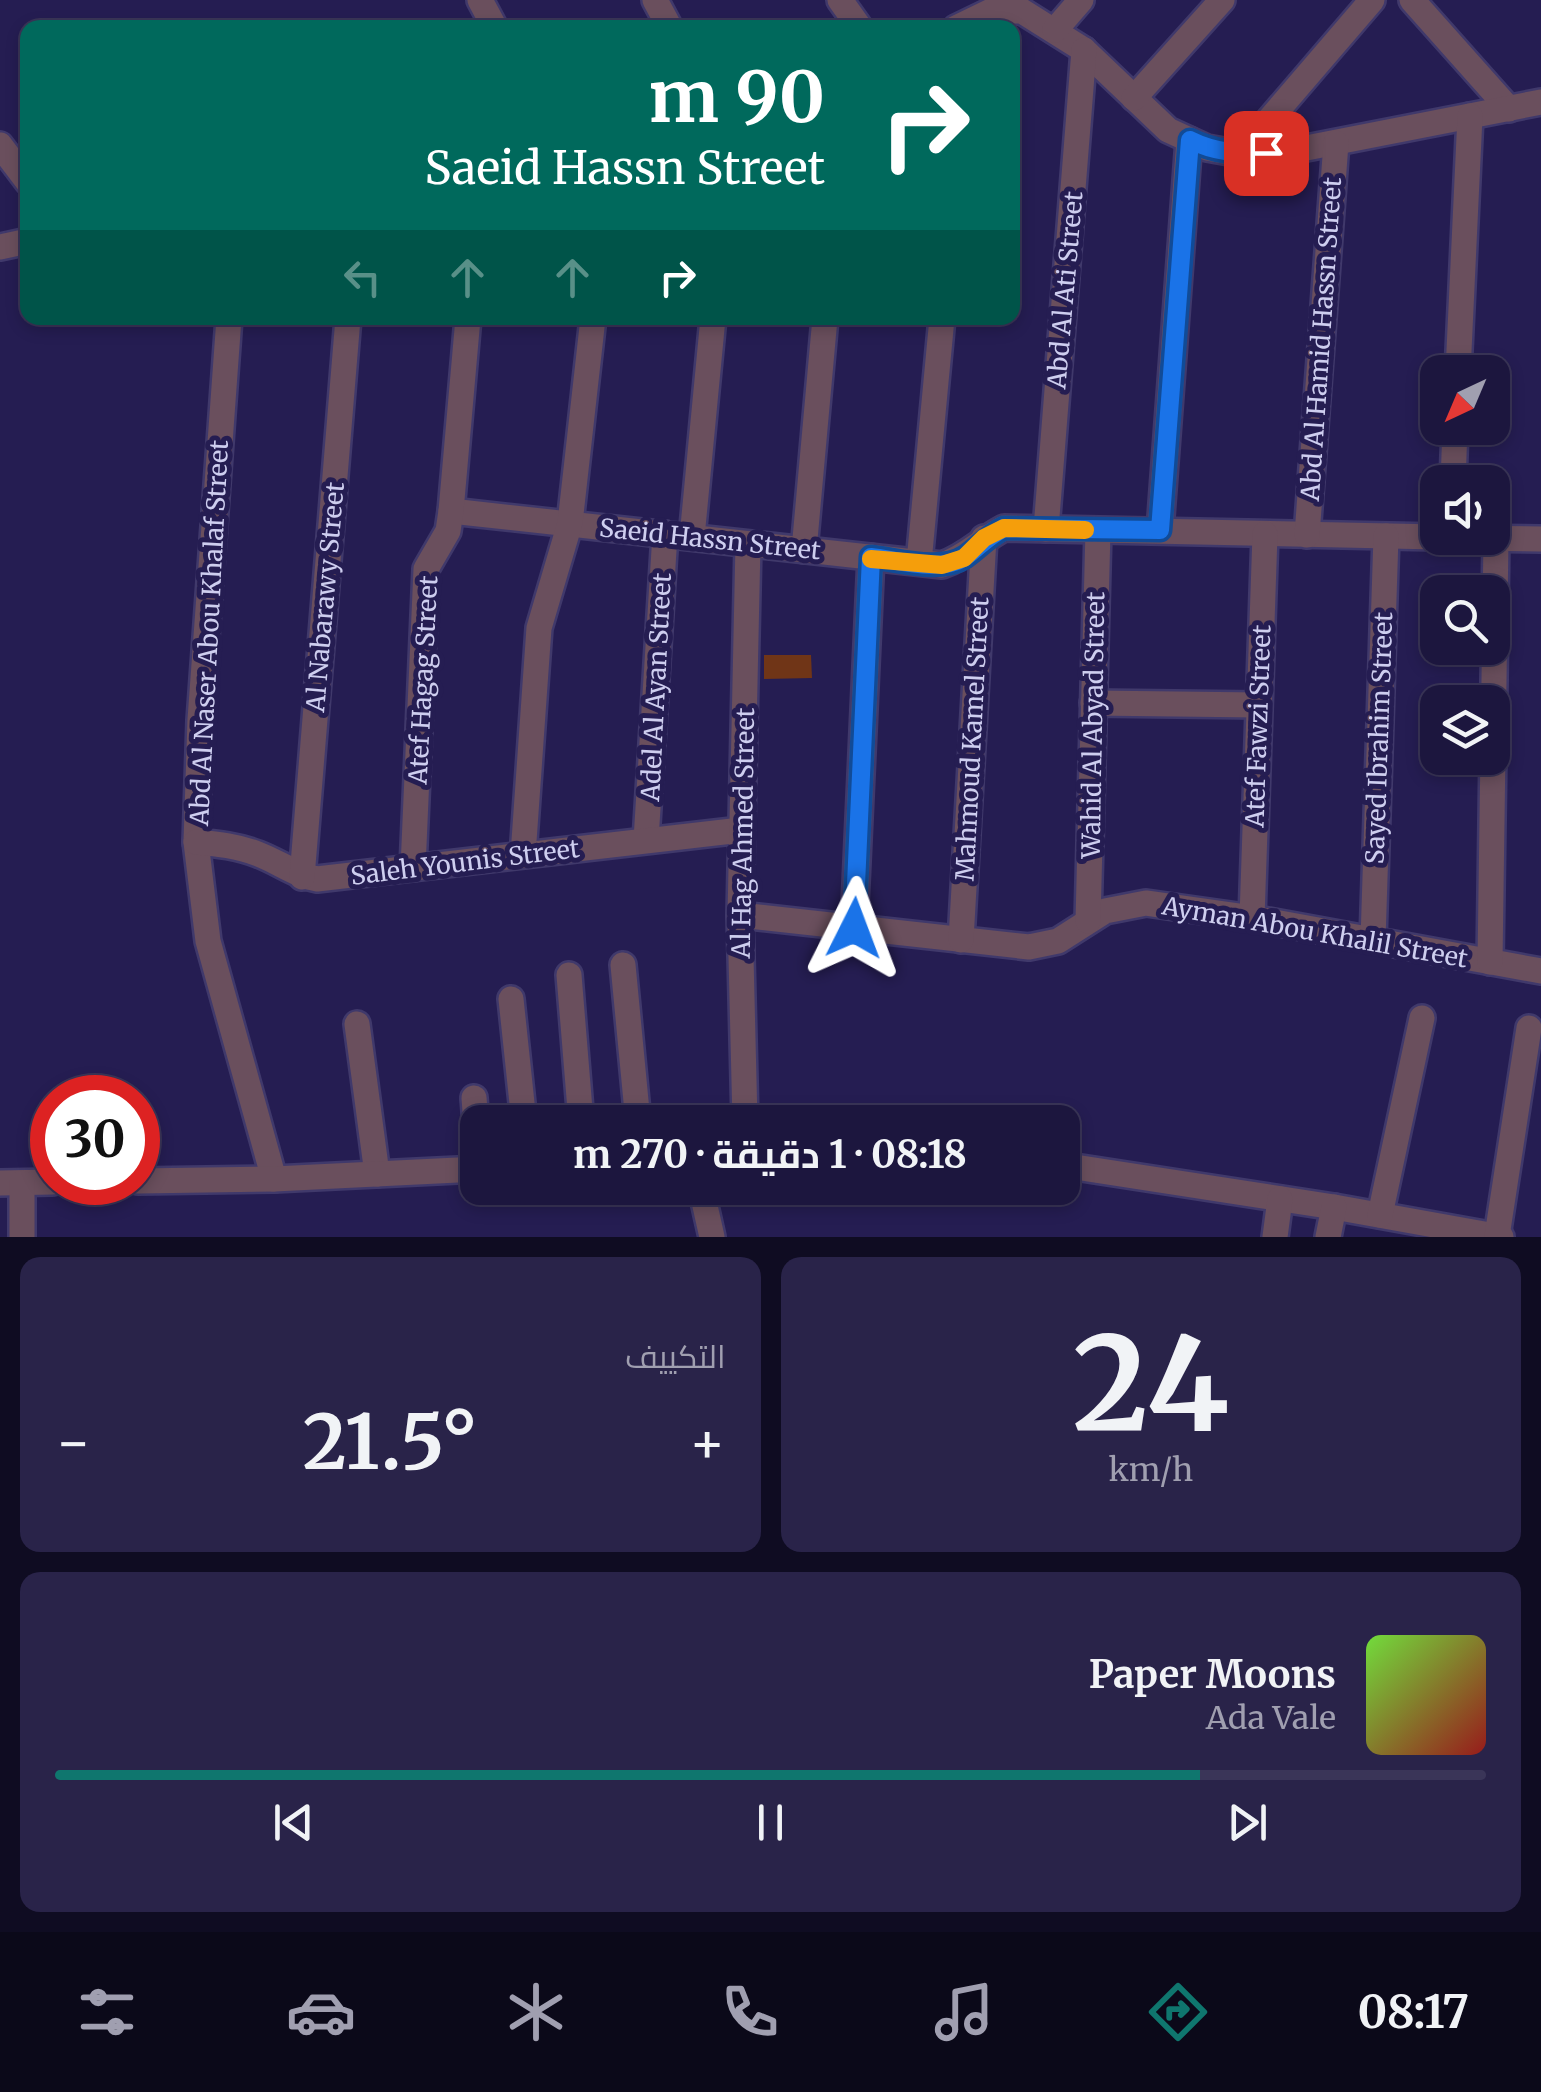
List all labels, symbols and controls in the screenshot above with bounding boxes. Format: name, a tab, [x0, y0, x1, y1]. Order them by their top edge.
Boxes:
text: 90 m	[648, 53, 825, 141]
icon: right	[860, 60, 990, 190]
pin	[1224, 111, 1309, 196]
icon: arrive	[1239, 126, 1294, 181]
text: Saeid Hassn Street	[425, 140, 825, 196]
street label: Abd Al Hamid Hassn Street	[1294, 176, 1348, 503]
street label: Abd Al Ati Street	[1040, 190, 1090, 391]
icon: left	[335, 250, 390, 305]
icon: ahead	[440, 250, 495, 305]
icon: ahead	[545, 250, 600, 305]
icon: right	[650, 250, 705, 305]
north arrow	[1420, 355, 1510, 445]
map controls	[1420, 355, 1510, 775]
street label: Abd Al Naser Abou Khalaf Street	[183, 439, 235, 828]
button: sound	[1420, 465, 1510, 555]
street label: Al Nabarawy Street	[299, 480, 351, 714]
street label: Saeid Hassn Street	[598, 511, 823, 567]
street label: Adel Al Ayan Street	[634, 572, 678, 803]
street label: Atef Hagag Street	[401, 575, 444, 786]
button: search	[1420, 575, 1510, 665]
street label: Wahid Al Abyad Street	[1075, 591, 1111, 860]
street label: Mahmoud Kamel Street	[949, 596, 995, 882]
street label: Sayed Ibrahim Street	[1359, 611, 1399, 865]
street label: Atef Fawzi Street	[1238, 624, 1278, 829]
button: layers	[1420, 685, 1510, 775]
street label: Al Hag Ahmed Street	[725, 707, 761, 960]
street label: Saleh Younis Street	[349, 832, 582, 892]
position arrow	[802, 876, 906, 980]
street label: Ayman Abou Khalil Street	[1159, 889, 1471, 975]
speed limit sign: 30	[30, 1075, 160, 1205]
text: 08:18 · 1 دقيقة · 270 m	[573, 1131, 967, 1178]
text: 24	[1072, 1303, 1229, 1466]
text: التكييف	[625, 1337, 726, 1377]
text: 21.5°	[303, 1395, 478, 1489]
text: −	[55, 1408, 92, 1477]
text: +	[689, 1408, 725, 1477]
text: km/h	[1108, 1450, 1193, 1490]
text: Paper Moons	[1089, 1651, 1336, 1698]
text: Ada Vale	[1206, 1698, 1336, 1738]
icon: previous	[266, 1795, 321, 1850]
icon: pause	[743, 1795, 798, 1850]
icon: next	[1220, 1795, 1275, 1850]
icon: filters	[72, 1977, 142, 2047]
icon: car	[286, 1977, 356, 2047]
icon: climate	[501, 1977, 571, 2047]
icon: phone	[715, 1977, 785, 2047]
icon: music	[929, 1977, 999, 2047]
icon: directions	[1143, 1977, 1213, 2047]
text: 08:17	[1357, 1984, 1469, 2040]

